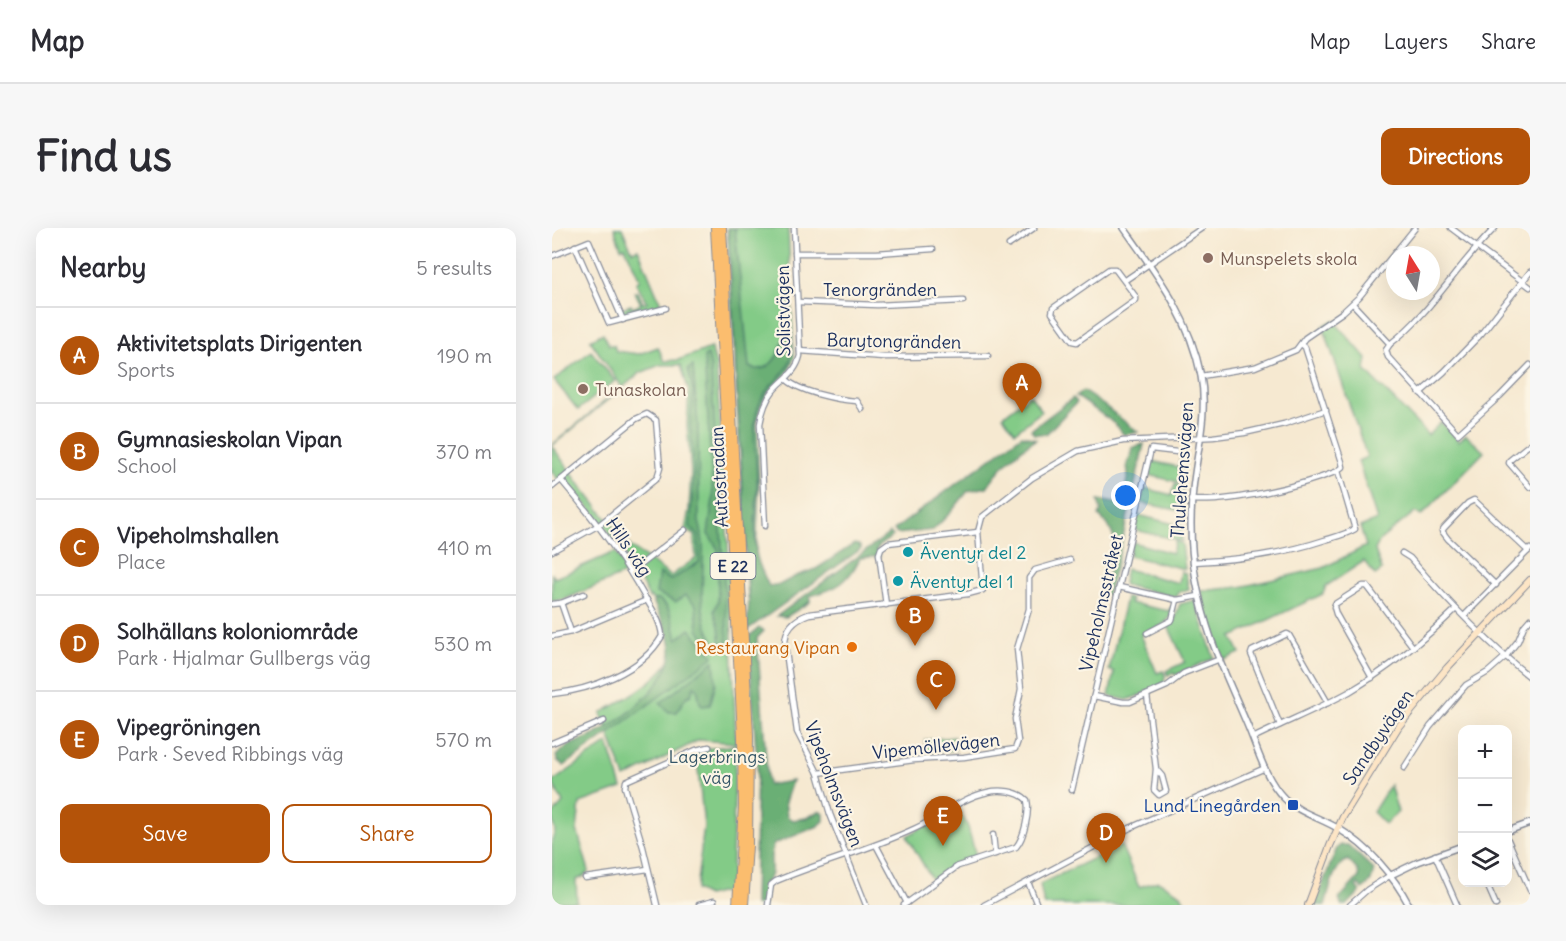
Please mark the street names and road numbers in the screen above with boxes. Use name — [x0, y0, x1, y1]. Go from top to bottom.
street label: Solistvägen — [771, 265, 795, 357]
street label: Tenorgränden — [823, 278, 937, 301]
street label: Barytongränden — [826, 328, 962, 354]
street label: Thulehemsvägen — [1166, 401, 1198, 539]
street label: Autostradan — [705, 426, 733, 528]
street label: Hills väg — [601, 513, 657, 581]
street label: Vipeholmsstråket — [1074, 532, 1128, 674]
road number: E 22 — [710, 553, 756, 579]
street label: Sandbyvägen — [1338, 685, 1418, 789]
street label: Vipeholmsvägen — [799, 718, 869, 850]
street label: Vipemöllevägen — [871, 728, 1001, 764]

